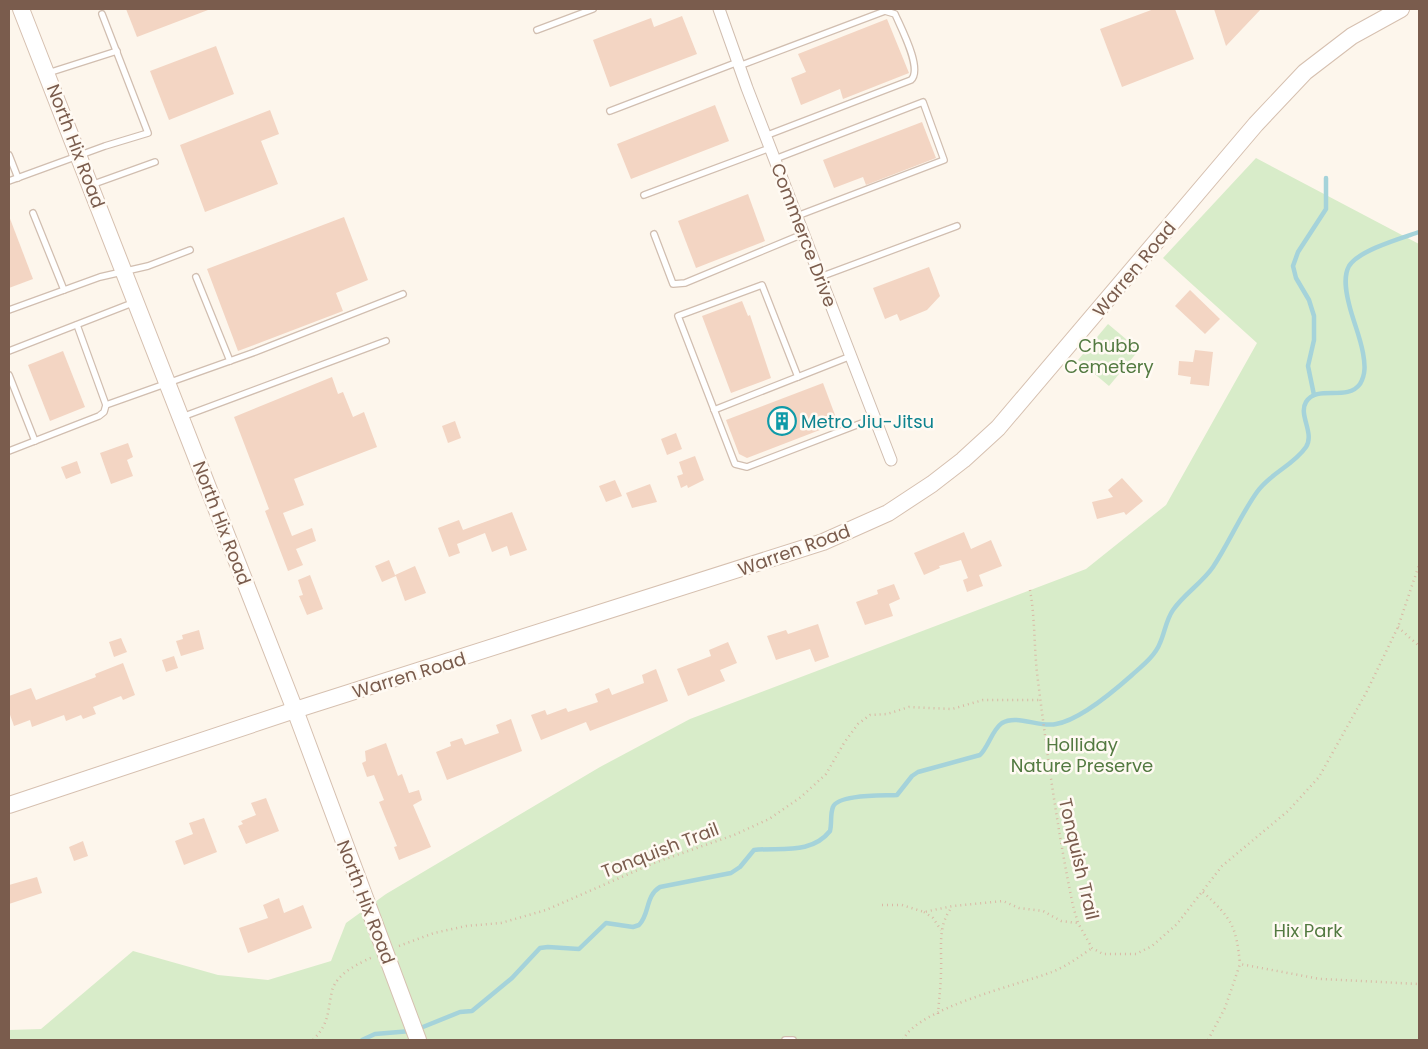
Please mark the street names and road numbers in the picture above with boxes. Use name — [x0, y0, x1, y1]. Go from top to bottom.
street label: North Hix Road — [41, 80, 111, 212]
street label: Commerce Drive — [765, 159, 843, 311]
street label: Warren Road — [1087, 216, 1181, 322]
street label: North Hix Road — [187, 457, 257, 589]
street label: Warren Road — [735, 518, 853, 582]
street label: Warren Road — [349, 646, 469, 704]
street label: Tonquish Trail — [1053, 796, 1105, 922]
street label: Tonquish Trail — [598, 816, 722, 884]
street label: North Hix Road — [331, 836, 401, 968]

